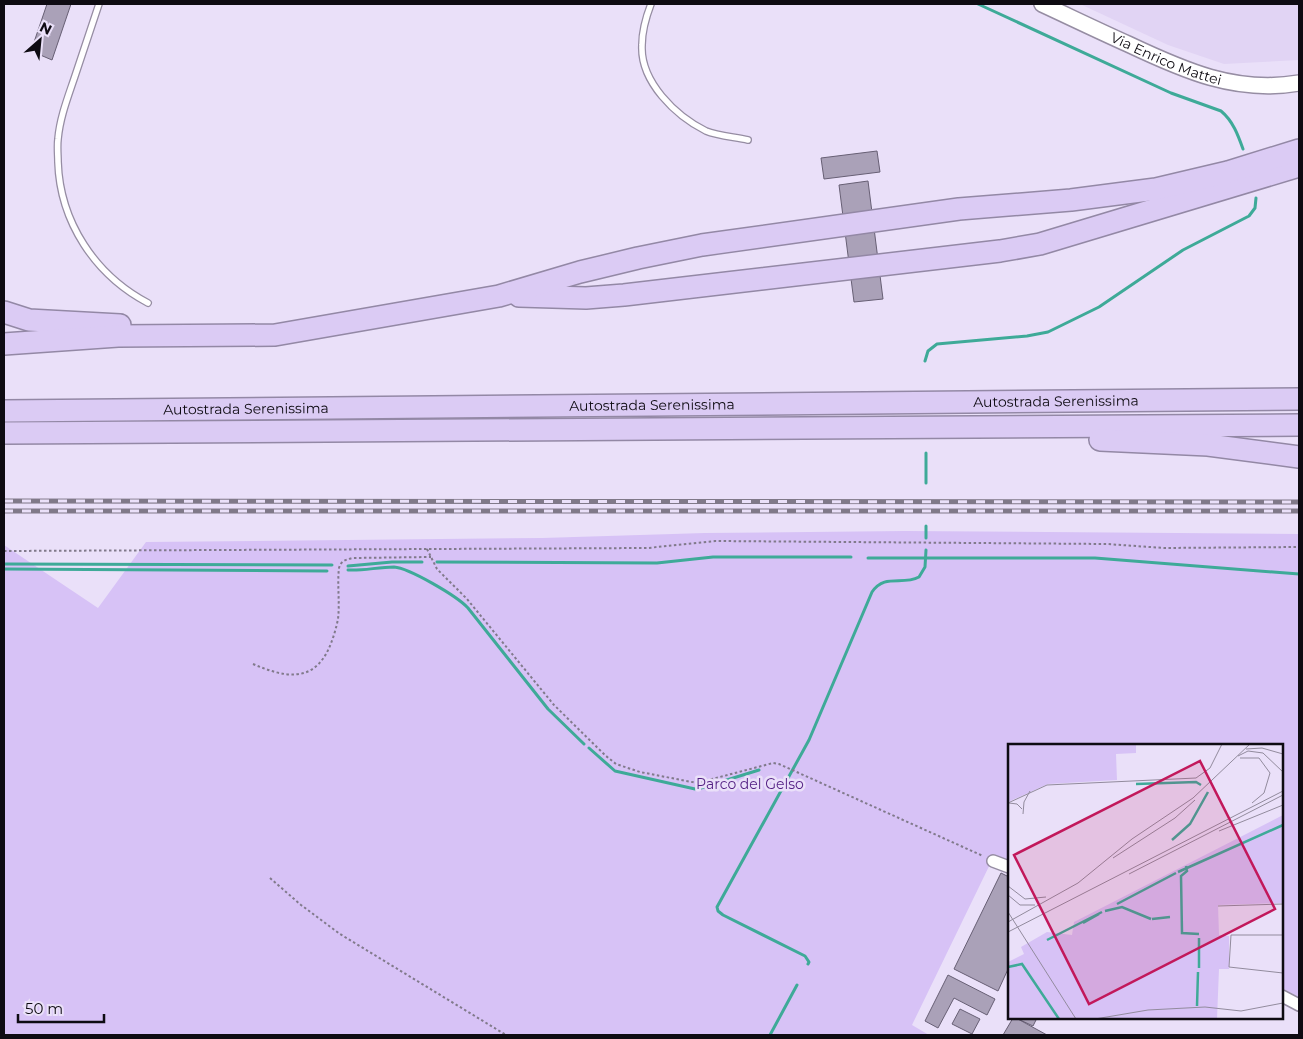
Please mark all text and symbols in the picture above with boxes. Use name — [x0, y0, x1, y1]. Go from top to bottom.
north arrow — [15, 15, 65, 65]
text: N — [37, 18, 55, 39]
street label: Via Enrico Mattei — [1108, 28, 1224, 89]
street label: Autostrada Serenissima — [973, 391, 1139, 411]
street label: Autostrada Serenissima — [569, 395, 735, 415]
street label: Autostrada Serenissima — [163, 399, 329, 419]
inset map — [1008, 744, 1283, 1019]
park label: Parco del Gelso — [696, 775, 804, 793]
scale bar — [18, 992, 104, 1024]
text: 50 m — [25, 999, 63, 1018]

